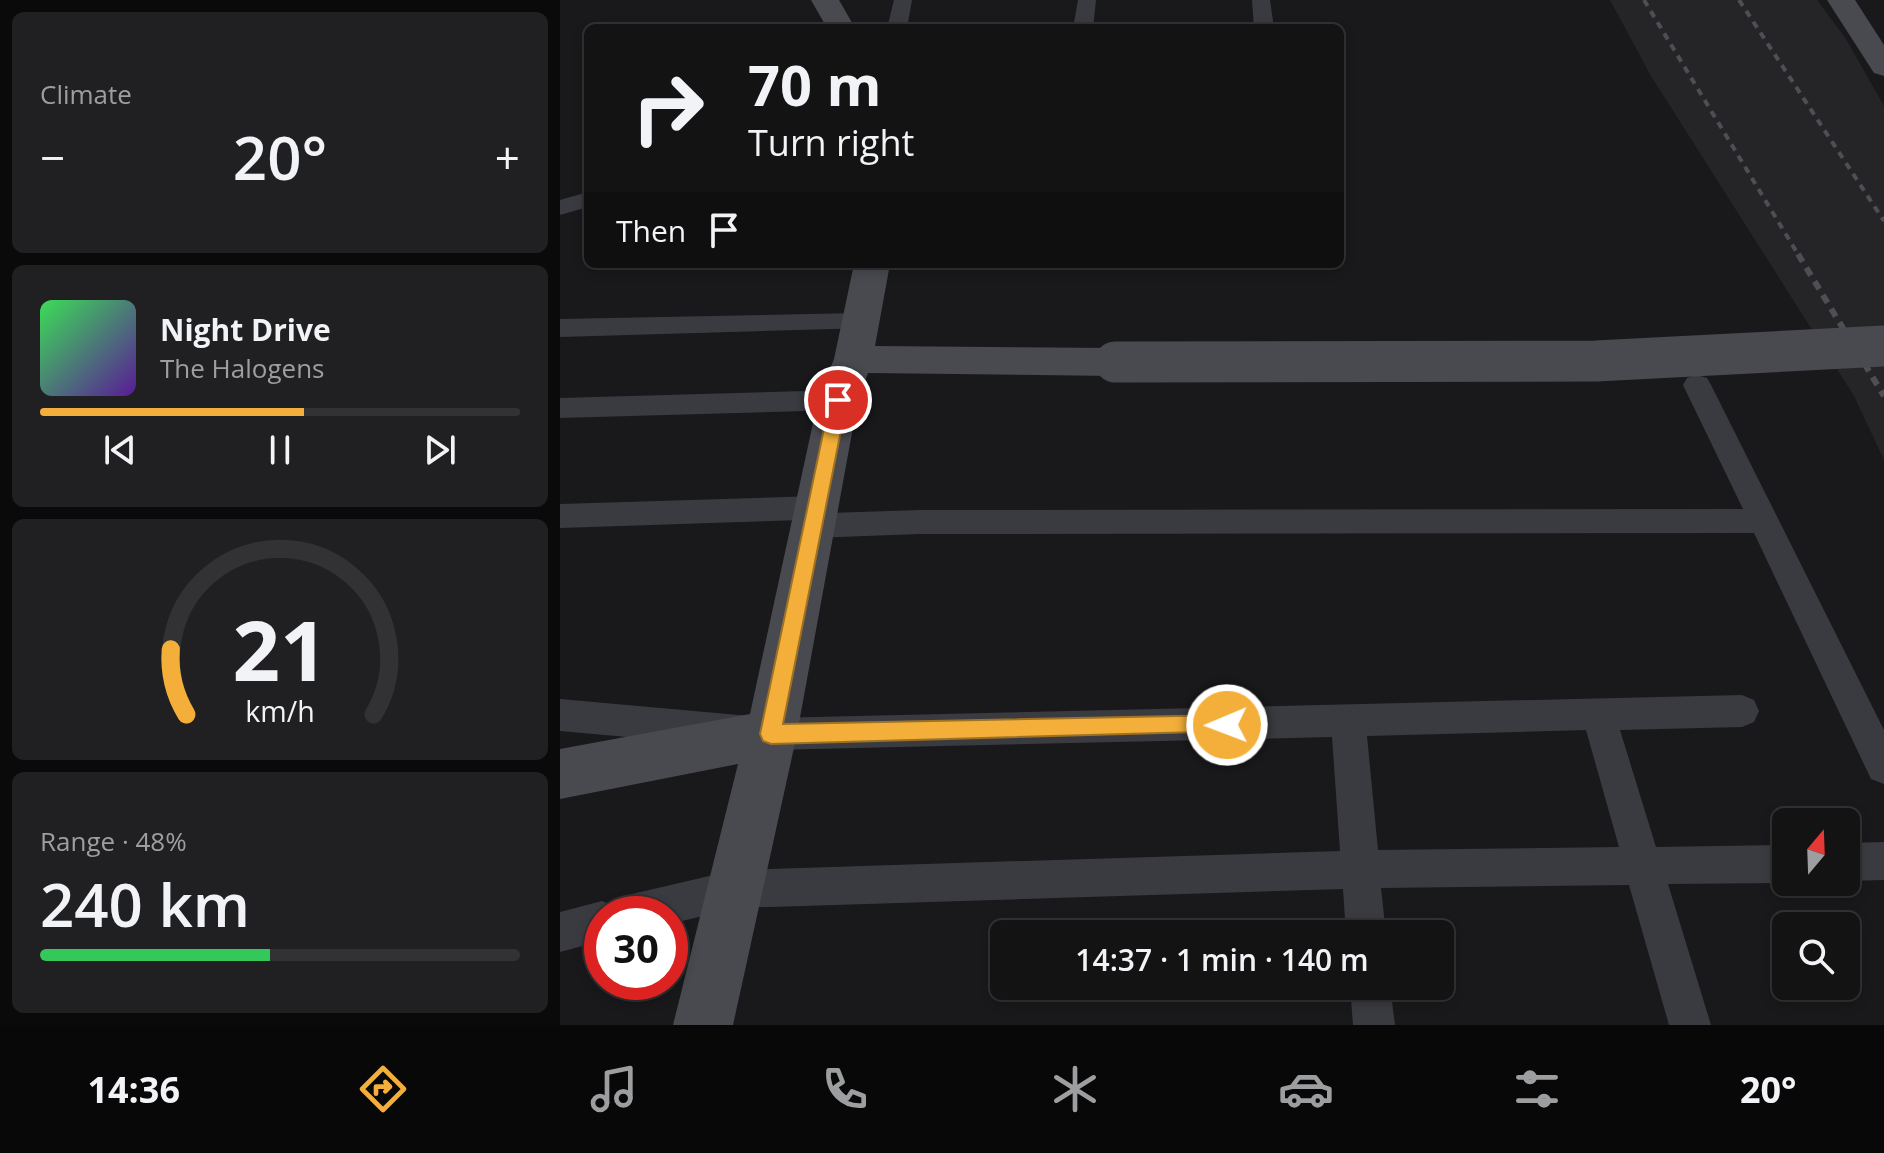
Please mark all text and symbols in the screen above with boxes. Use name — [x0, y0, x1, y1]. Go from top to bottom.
text: 70 m — [748, 46, 882, 122]
icon: right — [616, 56, 720, 160]
text: Climate — [40, 76, 132, 112]
text: 20° — [233, 116, 327, 198]
text: Turn right — [748, 118, 914, 167]
text: − — [40, 127, 65, 187]
text: + — [495, 127, 520, 187]
icon: arrive — [702, 208, 746, 252]
text: Then — [616, 210, 686, 251]
text: Night Drive — [160, 309, 331, 350]
text: The Halogens — [160, 350, 325, 386]
pin — [804, 366, 872, 434]
icon: arrive — [816, 378, 860, 422]
icon: previous — [98, 428, 142, 472]
icon: pause — [258, 428, 302, 472]
icon: next — [418, 428, 462, 472]
text: 21 — [232, 592, 328, 705]
position arrow — [1185, 683, 1269, 767]
text: km/h — [245, 691, 315, 730]
north arrow — [1772, 808, 1860, 896]
map controls — [1772, 808, 1860, 1000]
text: Range · 48% — [40, 823, 187, 859]
text: 240 km — [40, 863, 250, 945]
speed limit sign: 30 — [584, 896, 688, 1000]
button: search — [1772, 912, 1860, 1000]
text: 14:37 · 1 min · 140 m — [1075, 939, 1369, 980]
icon: directions — [355, 1061, 411, 1117]
icon: music — [586, 1061, 642, 1117]
icon: phone — [817, 1061, 873, 1117]
icon: climate — [1047, 1061, 1103, 1117]
icon: car — [1278, 1061, 1334, 1117]
icon: filters — [1509, 1061, 1565, 1117]
text: 14:36 — [87, 1065, 180, 1114]
text: 20° — [1740, 1065, 1797, 1114]

